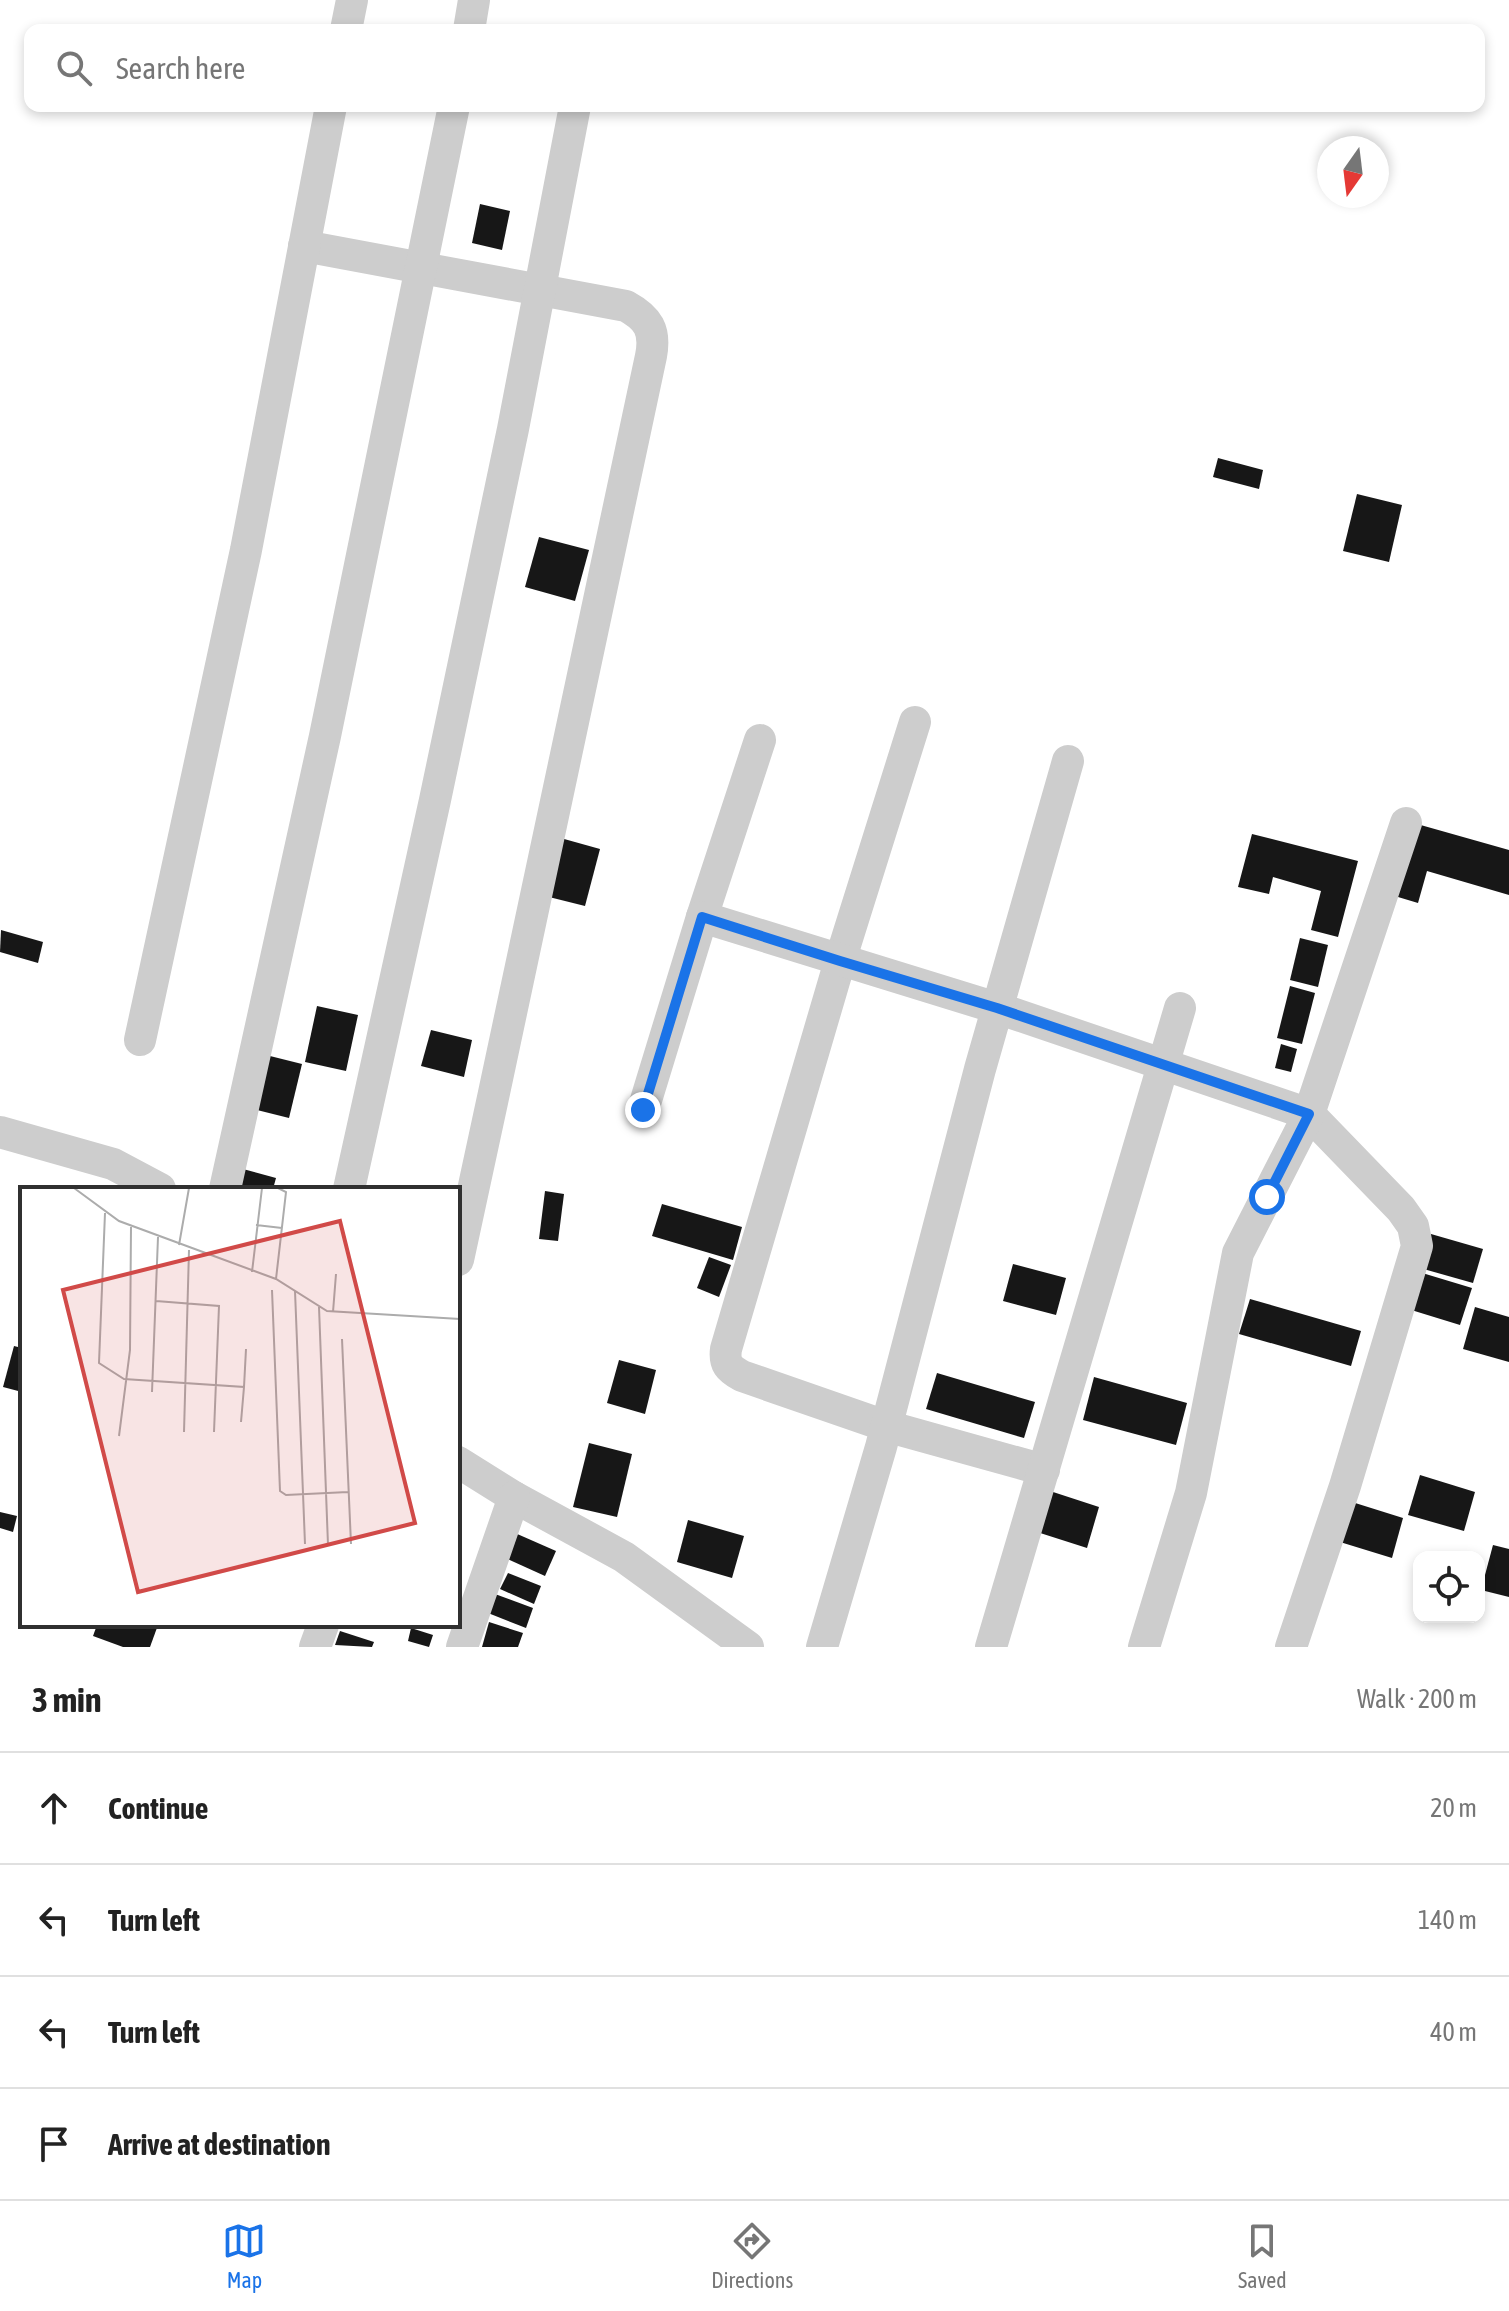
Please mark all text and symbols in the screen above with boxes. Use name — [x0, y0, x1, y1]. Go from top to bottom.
search box — [24, 24, 1485, 112]
icon: search — [52, 46, 96, 90]
text: Search here — [116, 51, 245, 85]
north arrow — [1317, 136, 1389, 208]
route end — [625, 1092, 661, 1128]
route start — [1249, 1179, 1285, 1215]
inset map — [20, 1187, 460, 1627]
map controls — [1413, 1551, 1485, 1623]
button: locate — [1413, 1551, 1485, 1623]
text: 3 min — [32, 1680, 101, 1719]
text: Walk · 200 m — [1357, 1684, 1477, 1714]
icon: ahead — [32, 1786, 76, 1830]
text: Continue — [108, 1791, 208, 1825]
text: 20 m — [1430, 1793, 1477, 1823]
icon: left — [32, 1898, 76, 1942]
text: Turn left — [108, 1903, 200, 1937]
text: 140 m — [1418, 1905, 1477, 1935]
icon: left — [32, 2010, 76, 2054]
text: Turn left — [108, 2015, 200, 2049]
text: 40 m — [1430, 2017, 1477, 2047]
icon: arrive — [32, 2122, 76, 2166]
text: Arrive at destination — [108, 2127, 330, 2161]
tab: Map — [222, 2219, 266, 2293]
tab: Directions — [711, 2219, 793, 2293]
tab: Saved — [1238, 2219, 1287, 2293]

